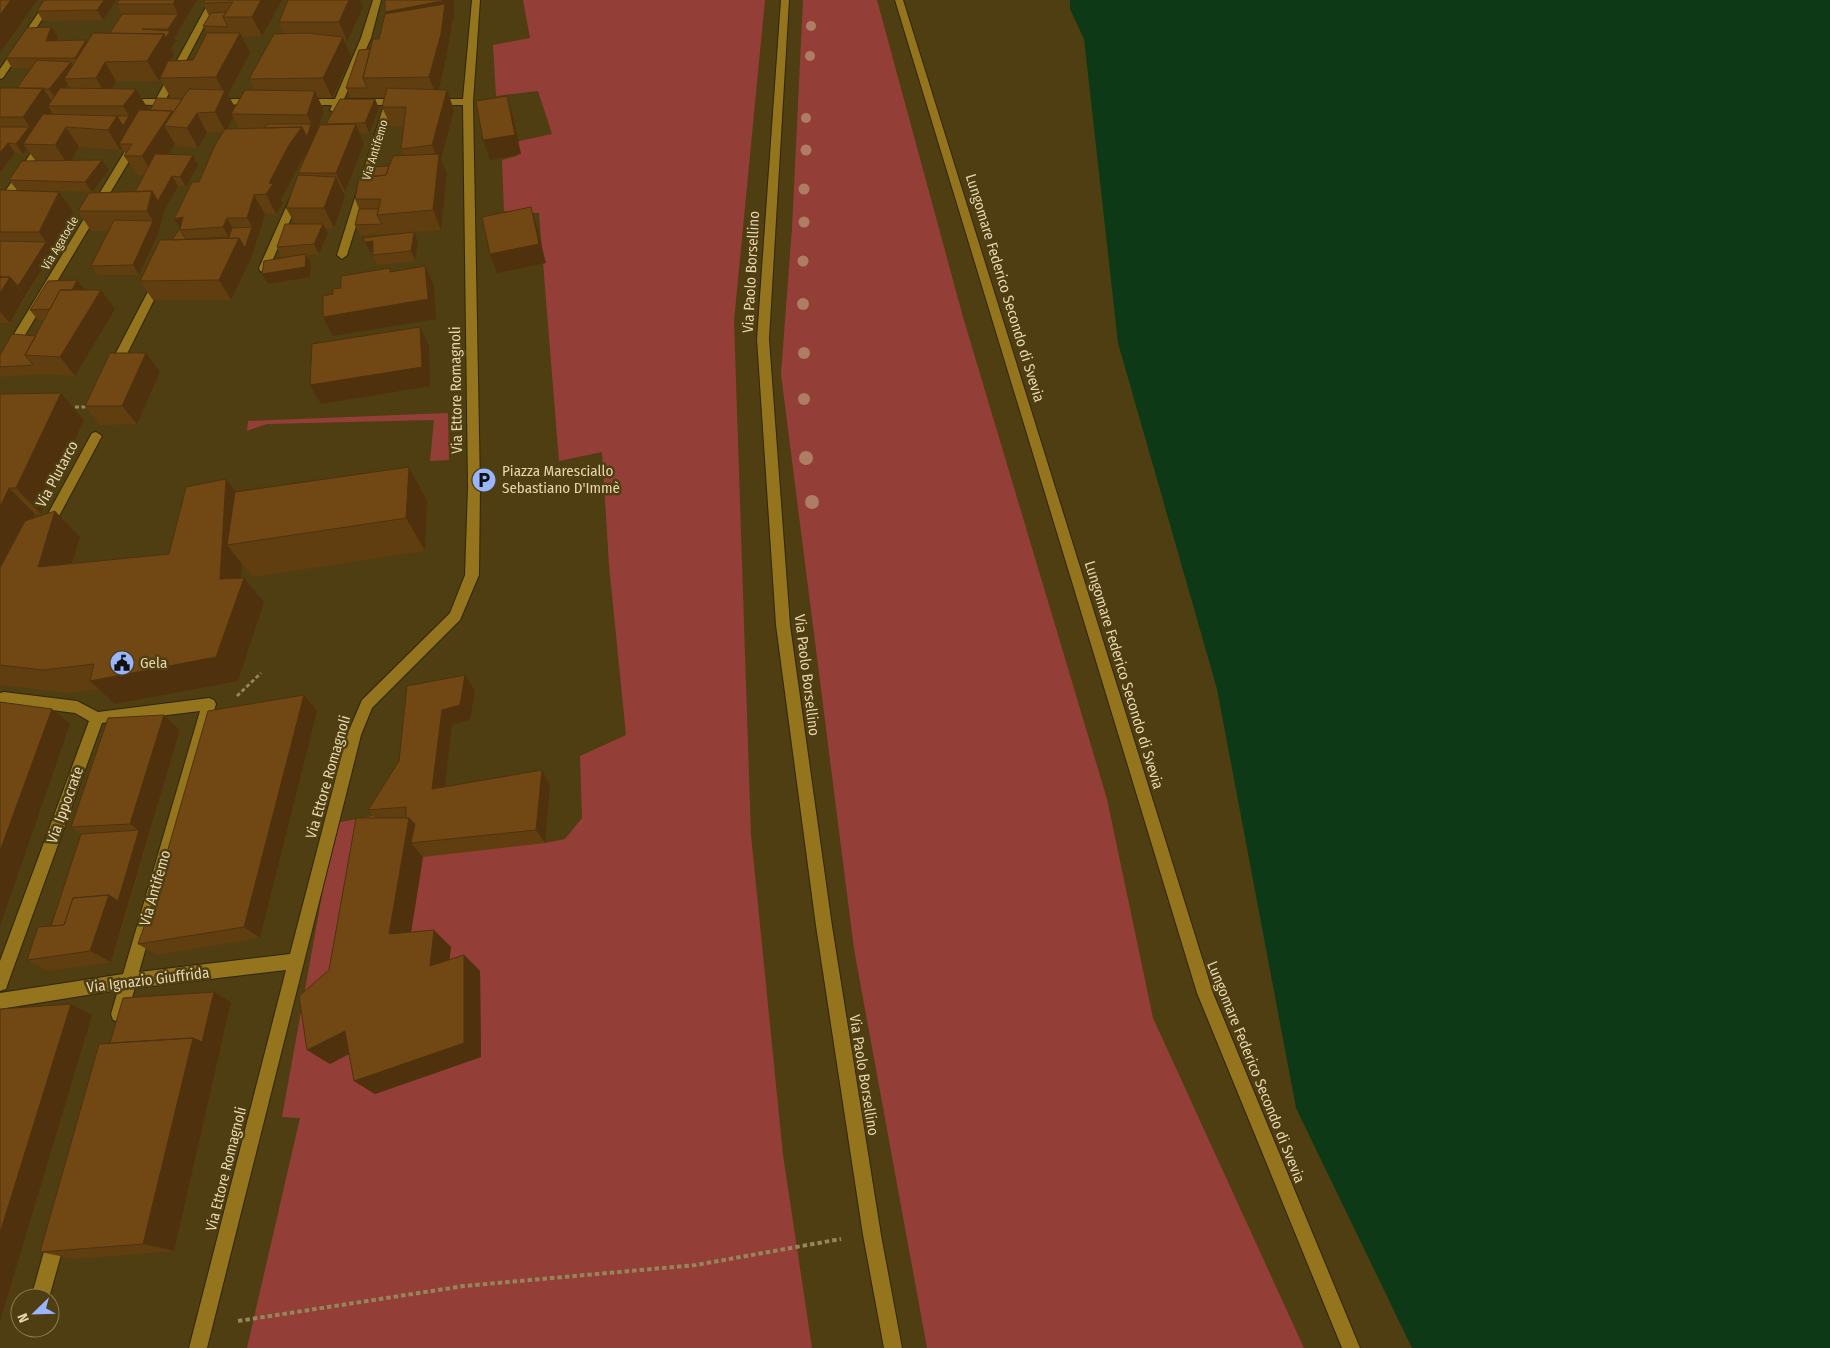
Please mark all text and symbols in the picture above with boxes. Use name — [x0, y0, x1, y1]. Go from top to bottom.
street label: Via Antifemo — [359, 118, 391, 182]
street label: Lungomare Federico Secondo di Svevia — [962, 172, 1048, 404]
street label: Via Paolo Borsellino — [739, 210, 763, 334]
street label: Via Agatocle — [39, 214, 81, 272]
street label: Via Ettore Romagnoli — [446, 326, 466, 454]
street label: Via Plutarco — [32, 438, 82, 510]
place label: Piazza Maresciallo Sebastiano D'Immè — [502, 462, 620, 497]
parking icon: Piazza Maresciallo Sebastiano D'Immè — [471, 467, 497, 493]
street label: Lungomare Federico Secondo di Svevia — [1081, 559, 1167, 791]
street label: Via Paolo Borsellino — [791, 613, 823, 737]
public building icon: Gela — [109, 650, 135, 676]
place label: Gela — [140, 654, 167, 672]
street label: Via Ettore Romagnoli — [302, 713, 354, 841]
street label: Via Ippocrate — [43, 764, 87, 846]
street label: Via Antifemo — [136, 848, 174, 928]
street label: Lungomare Federico Secondo di Svevia — [1203, 958, 1309, 1186]
street label: Via Ignazio Giuffrida — [86, 964, 210, 996]
street label: Via Paolo Borsellino — [846, 1013, 882, 1137]
street label: Via Ettore Romagnoli — [202, 1105, 250, 1233]
north arrow — [10, 1288, 60, 1338]
text: N — [14, 1311, 33, 1325]

